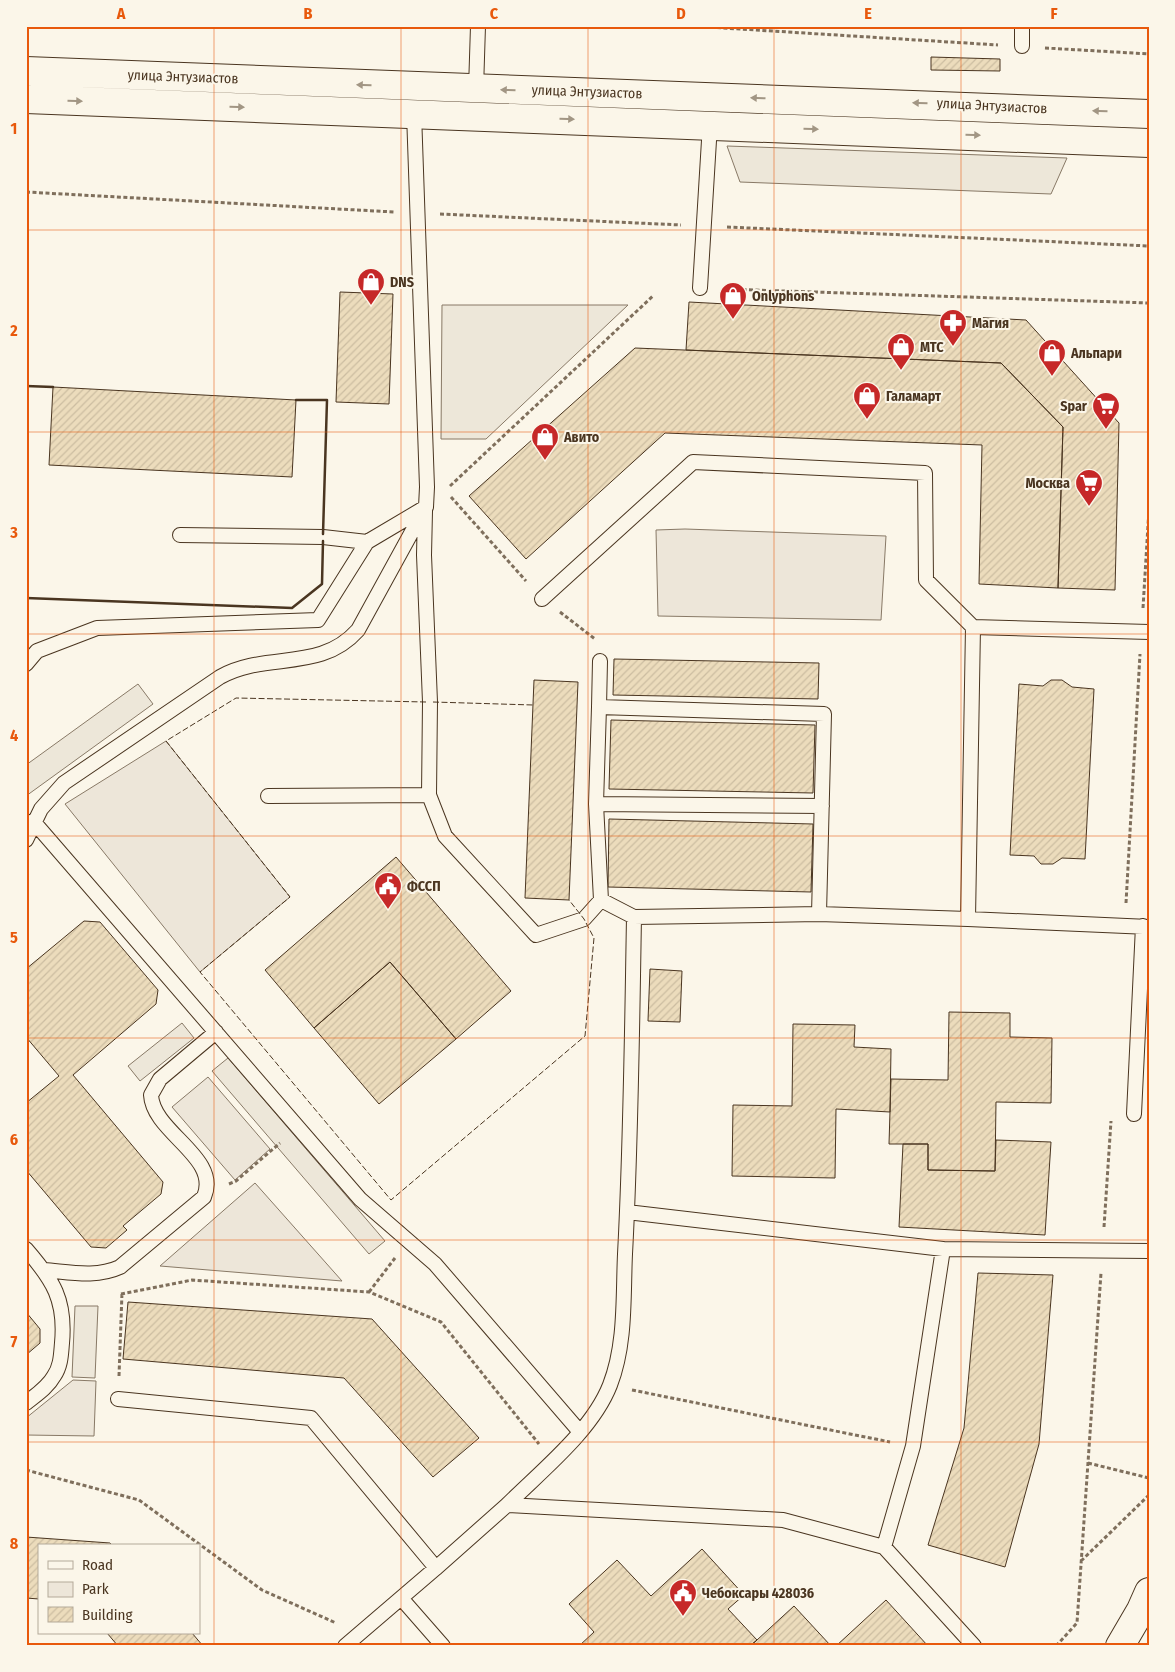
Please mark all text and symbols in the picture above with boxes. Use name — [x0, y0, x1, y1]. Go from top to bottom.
text: A — [116, 4, 126, 23]
text: B — [304, 4, 313, 23]
text: C — [490, 4, 499, 23]
text: D — [676, 4, 686, 23]
text: E — [864, 4, 872, 23]
text: F — [1050, 4, 1058, 23]
street label: улица Энтузиастов — [127, 67, 239, 87]
one-way arrow — [356, 81, 372, 89]
street label: улица Энтузиастов — [531, 82, 643, 102]
one-way arrow — [500, 85, 516, 93]
one-way arrow — [750, 93, 766, 101]
street label: улица Энтузиастов — [936, 95, 1048, 117]
one-way arrow — [67, 97, 83, 105]
one-way arrow — [912, 99, 928, 107]
one-way arrow — [230, 103, 246, 111]
one-way arrow — [1092, 107, 1108, 115]
one-way arrow — [560, 115, 576, 123]
text: 1 — [11, 119, 17, 138]
one-way arrow — [803, 125, 819, 133]
one-way arrow — [965, 132, 981, 140]
shop icon: DNS — [356, 267, 386, 306]
place label: DNS — [390, 274, 414, 291]
shop icon: Onlyphons — [718, 281, 748, 320]
place label: Onlyphons — [752, 288, 814, 305]
pharmacy icon: Магия — [938, 308, 968, 347]
place label: Магия — [972, 315, 1009, 332]
text: 2 — [9, 321, 18, 340]
shop icon: МТС — [886, 332, 916, 371]
shop icon: Альпари — [1037, 338, 1067, 377]
place label: МТС — [920, 339, 944, 356]
place label: Альпари — [1070, 345, 1122, 362]
shop icon: Галамарт — [852, 381, 882, 420]
place label: Галамарт — [886, 388, 942, 405]
supermarket icon: Spar — [1091, 391, 1121, 430]
place label: Spar — [1060, 398, 1088, 415]
shop icon: Авито — [530, 422, 560, 461]
place label: Авито — [563, 429, 600, 446]
supermarket icon: Москва — [1074, 468, 1104, 507]
place label: Москва — [1025, 475, 1070, 492]
text: 3 — [9, 523, 18, 542]
text: 4 — [10, 726, 18, 745]
public building icon: ФССП — [373, 871, 403, 910]
place label: ФССП — [407, 878, 441, 895]
text: 5 — [10, 928, 18, 947]
text: 6 — [10, 1130, 18, 1149]
text: 7 — [11, 1332, 18, 1351]
text: 8 — [10, 1534, 19, 1553]
legend — [38, 1544, 200, 1634]
text: Road — [82, 1556, 113, 1574]
public building icon: Чебоксары 428036 — [668, 1578, 698, 1617]
text: Park — [82, 1580, 109, 1598]
place label: Чебоксары 428036 — [702, 1585, 814, 1602]
text: Building — [82, 1606, 133, 1624]

